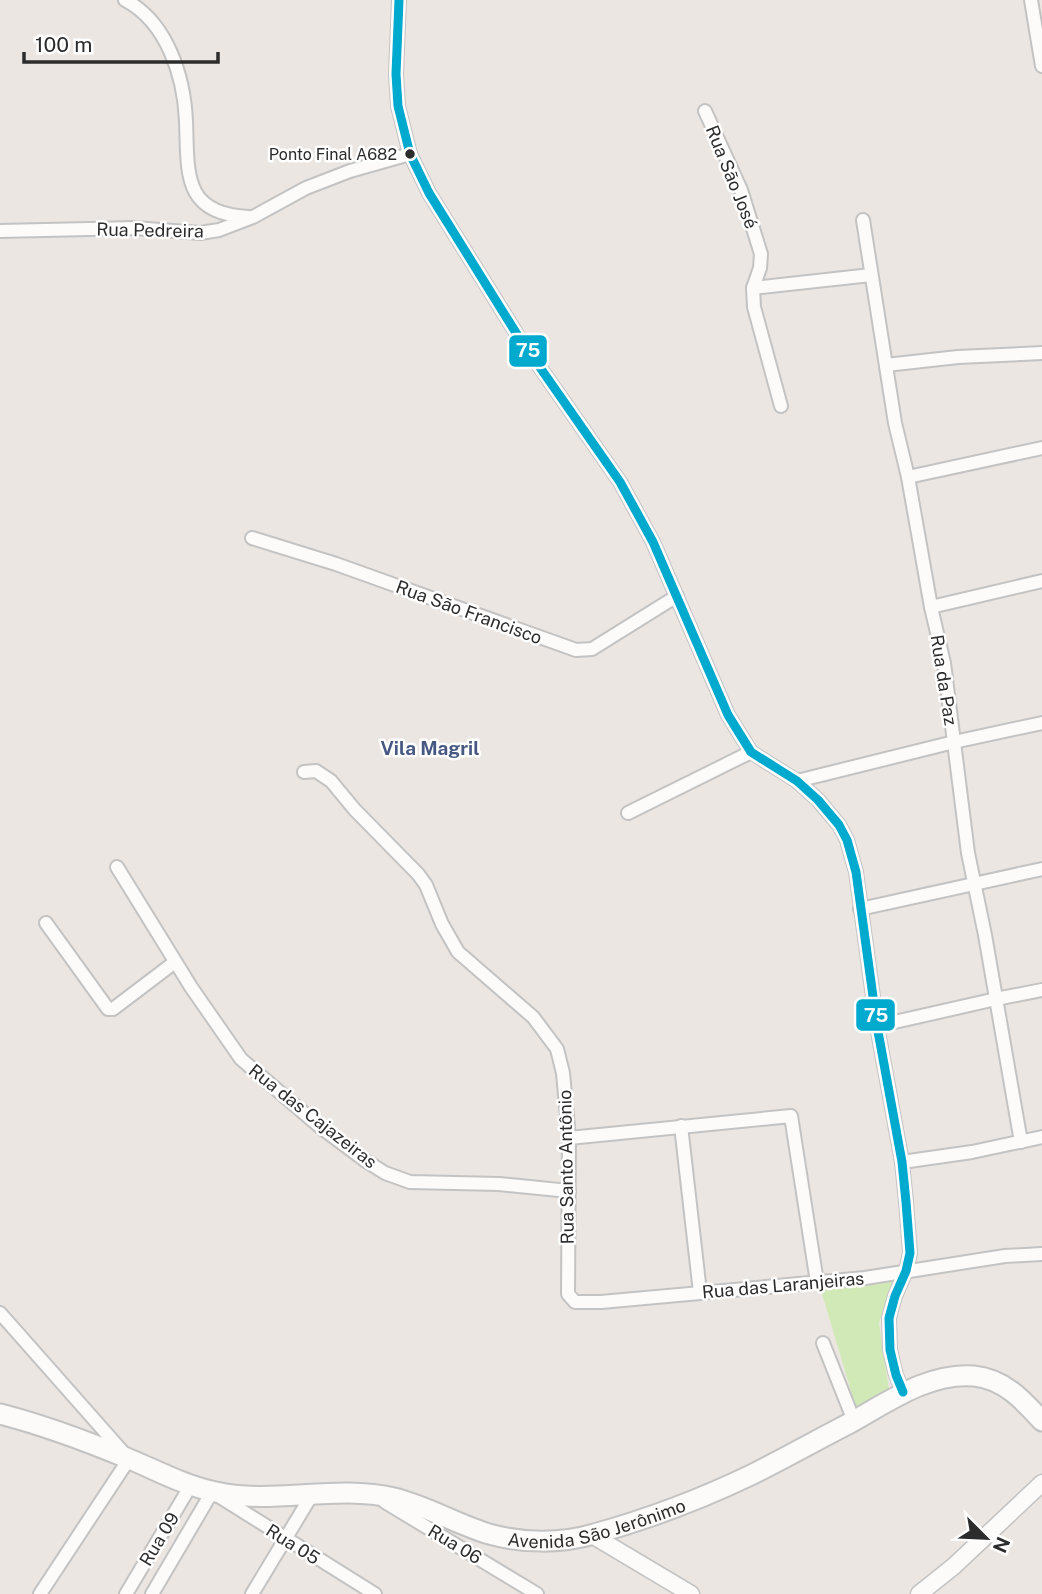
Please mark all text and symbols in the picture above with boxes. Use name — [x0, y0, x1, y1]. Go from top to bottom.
scale bar — [24, 21, 219, 65]
text: 100 m — [35, 32, 92, 57]
street label: Rua São José — [702, 122, 762, 232]
place label: Ponto Final A682 — [269, 145, 397, 164]
marker: Ponto Final A682 — [403, 147, 417, 161]
street label: Rua Pedreira — [96, 219, 204, 241]
line badge: 75 — [508, 334, 548, 368]
text: 75 — [516, 339, 540, 361]
street label: Rua São Francisco — [393, 576, 545, 648]
street label: Rua da Paz — [926, 633, 962, 727]
district label: Vila Magril — [380, 737, 480, 759]
line badge: 75 — [855, 998, 896, 1032]
text: 75 — [864, 1004, 888, 1026]
street label: Rua das Cajazeiras — [245, 1060, 381, 1172]
street label: Rua Santo Antônio — [554, 1089, 578, 1245]
street label: Rua das Laranjeiras — [701, 1267, 865, 1303]
street label: Avenida São Jerônimo — [507, 1494, 688, 1552]
north arrow — [951, 1503, 1021, 1573]
street label: Rua 09 — [135, 1508, 183, 1570]
street label: Rua 05 — [262, 1519, 324, 1569]
street label: Rua 06 — [424, 1520, 486, 1568]
text: N — [988, 1534, 1015, 1556]

